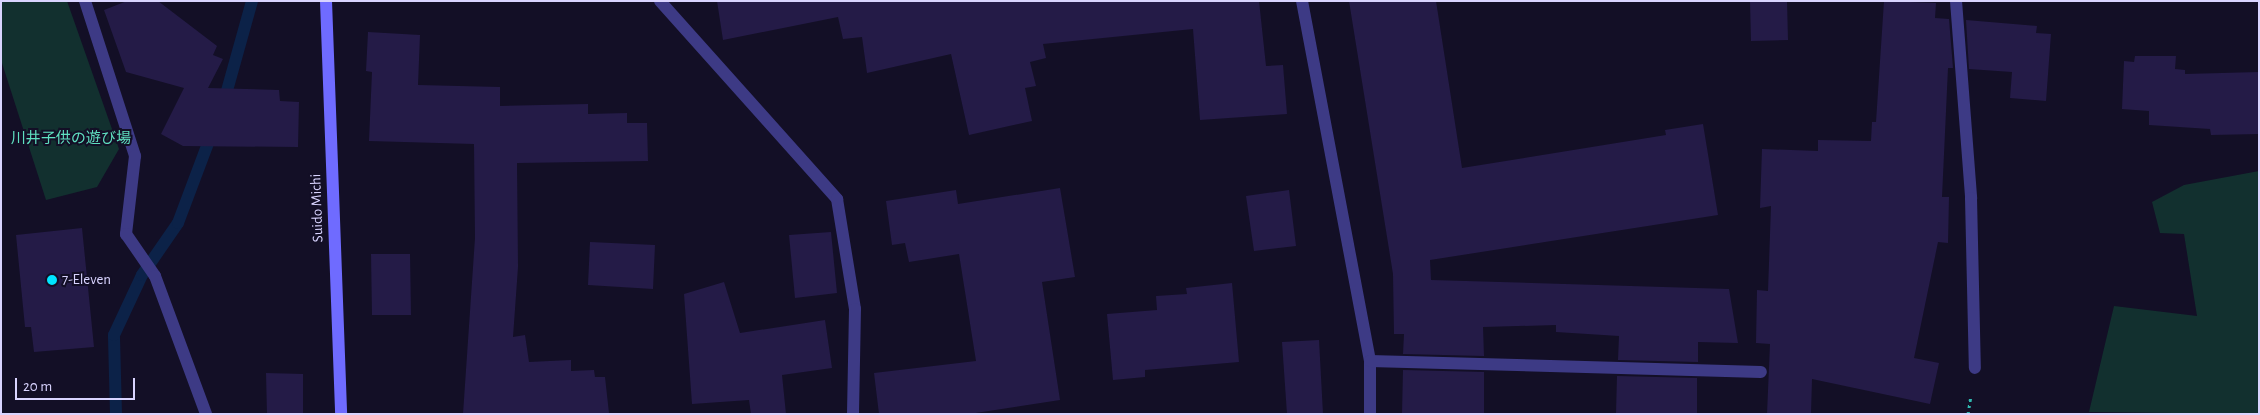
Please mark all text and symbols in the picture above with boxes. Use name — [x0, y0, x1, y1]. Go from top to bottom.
park label: 川井子供の遊び場 — [11, 130, 131, 148]
street label: Suido Michi — [307, 173, 327, 243]
place label: 7-Eleven — [62, 271, 111, 289]
marker: 7-Eleven — [46, 274, 58, 286]
scale bar — [18, 368, 138, 400]
text: 20 m — [23, 379, 52, 394]

